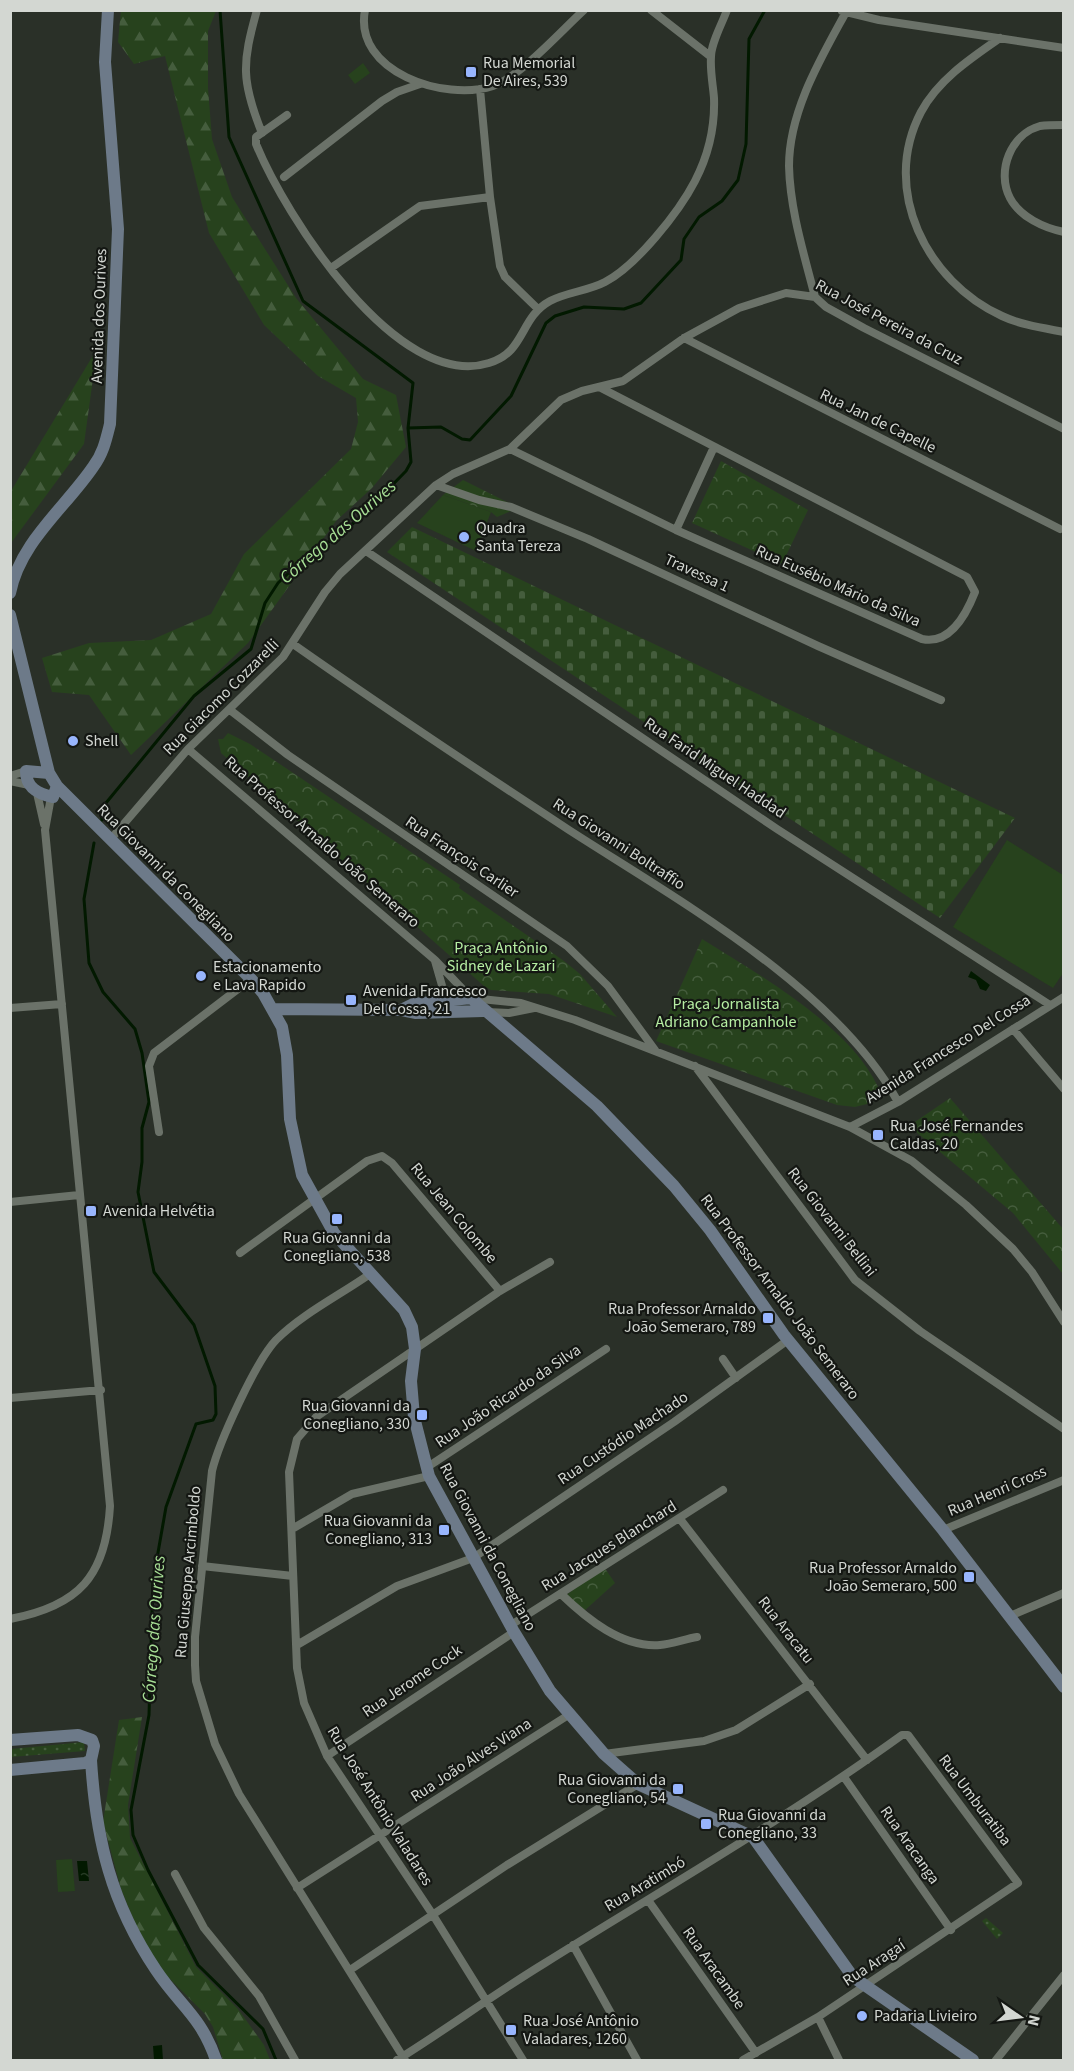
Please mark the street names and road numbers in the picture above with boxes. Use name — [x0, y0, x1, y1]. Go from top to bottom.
street label: Avenida dos Ourives — [86, 248, 112, 384]
street label: Rua José Pereira da Cruz — [811, 274, 967, 370]
street label: Rua Jan de Capelle — [816, 383, 940, 459]
street label: Rua Eusébio Mário da Silva — [752, 540, 924, 632]
street label: Travessa 1 — [661, 548, 733, 598]
street label: Rua Giacomo Cozzarelli — [158, 634, 284, 760]
street label: Rua Farid Miguel Haddad — [640, 712, 790, 824]
street label: Rua Professor Arnaldo João Semeraro — [220, 751, 424, 933]
street label: Rua Giovanni Boltraffio — [548, 793, 690, 895]
street label: Rua Giovanni da Conegliano — [92, 799, 240, 947]
street label: Rua François Carlier — [401, 811, 523, 903]
street label: Avenida Francesco Del Cossa — [861, 989, 1035, 1109]
street label: Rua Jean Colombe — [405, 1158, 503, 1268]
street label: Rua Giovanni Bellini — [782, 1163, 882, 1281]
street label: Rua Professor Arnaldo João Semeraro — [695, 1190, 865, 1404]
street label: Rua João Ricardo da Silva — [431, 1339, 585, 1453]
street label: Rua Custódio Machado — [553, 1386, 693, 1490]
street label: Rua Giovanni da Conegliano — [434, 1459, 542, 1635]
street label: Rua Henri Cross — [944, 1460, 1050, 1522]
street label: Rua Giuseppe Arcimboldo — [170, 1485, 206, 1659]
street label: Rua Jacques Blanchard — [537, 1495, 681, 1597]
street label: Rua Aracatu — [753, 1592, 819, 1668]
street label: Rua Jerome Cock — [358, 1639, 466, 1723]
street label: Rua João Alves Viana — [406, 1713, 536, 1807]
street label: Rua José Antônio Valadares — [322, 1722, 438, 1890]
street label: Rua Umburatiba — [933, 1750, 1017, 1850]
street label: Rua Aracanga — [875, 1801, 945, 1889]
street label: Rua Aratimbó — [600, 1851, 690, 1917]
street label: Rua Aracambe — [677, 1922, 751, 2014]
street label: Rua Aragaí — [838, 1934, 911, 1992]

